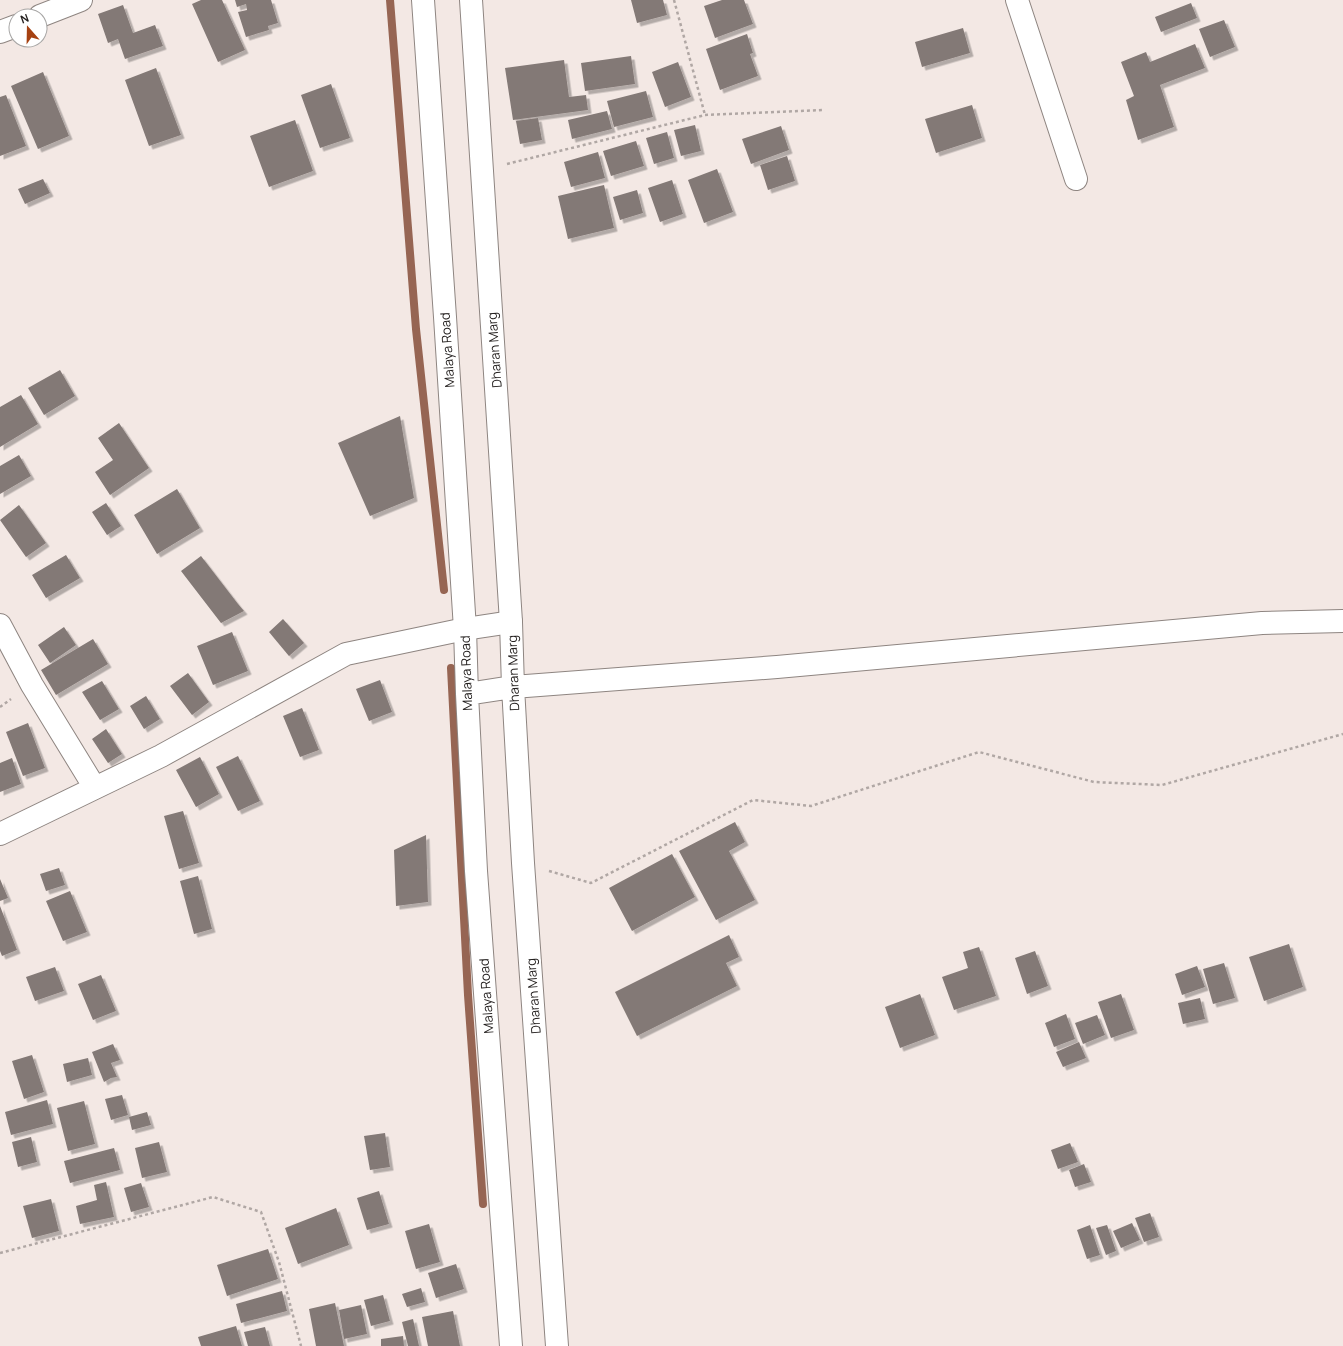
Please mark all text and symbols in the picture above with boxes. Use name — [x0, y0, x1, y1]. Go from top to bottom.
north arrow — [8, 8, 48, 48]
text: N — [18, 10, 31, 27]
street label: Malaya Road — [435, 312, 459, 388]
street label: Dharan Marg — [482, 312, 506, 388]
street label: Malaya Road — [456, 635, 476, 711]
street label: Dharan Marg — [503, 635, 523, 711]
street label: Malaya Road — [474, 958, 498, 1034]
street label: Dharan Marg — [521, 958, 545, 1034]

